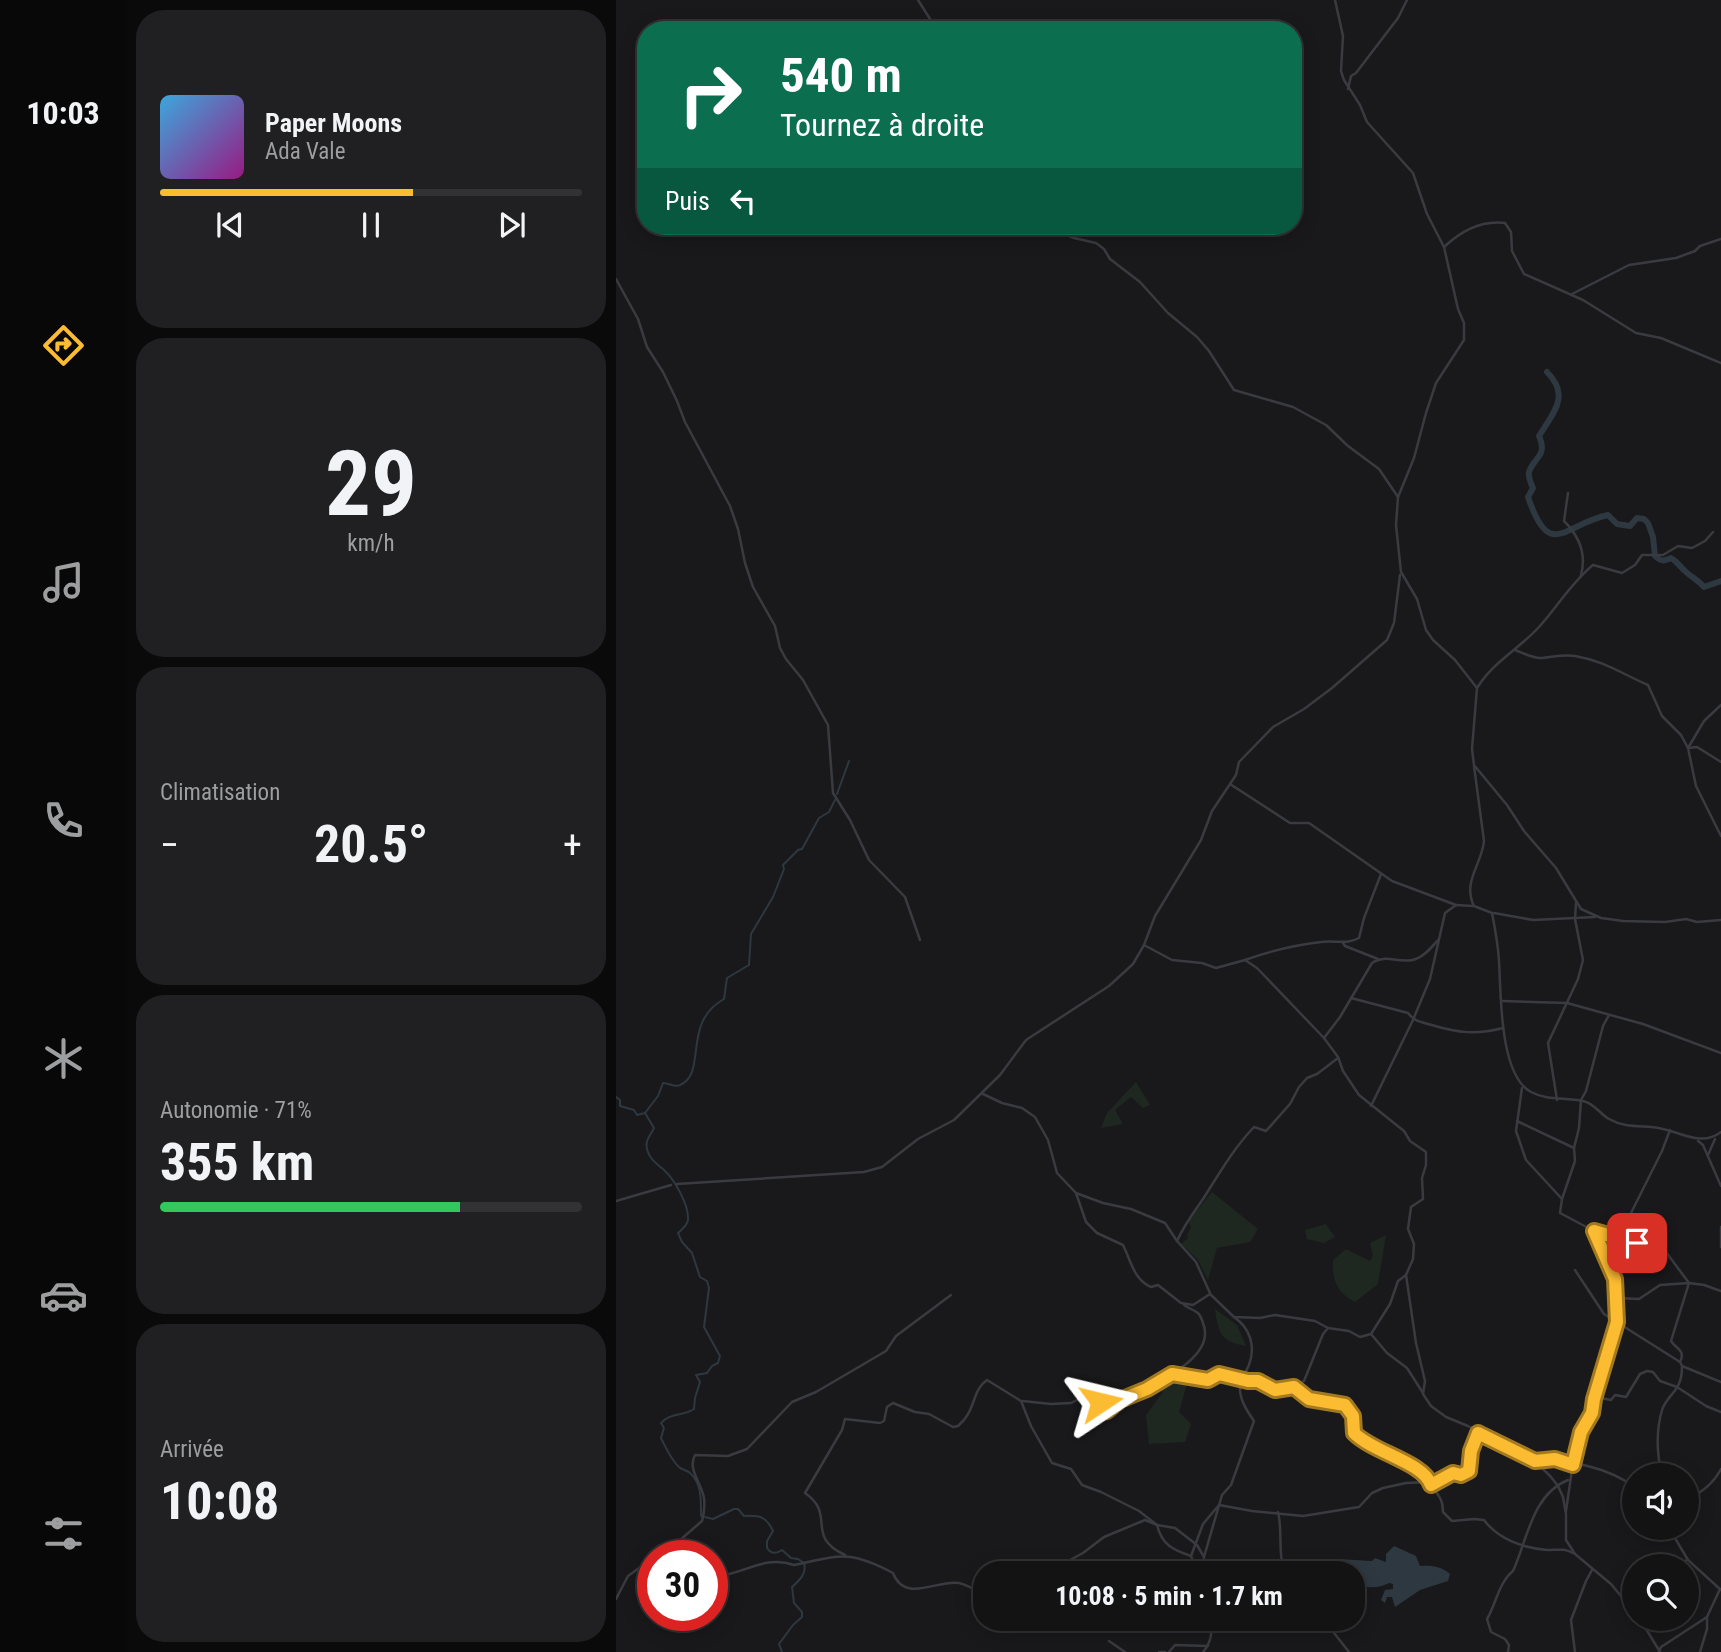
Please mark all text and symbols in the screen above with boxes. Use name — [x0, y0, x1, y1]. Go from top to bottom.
text: 540 m — [780, 47, 902, 104]
icon: right — [665, 49, 756, 140]
text: 10:03 — [26, 94, 100, 132]
text: Tournez à droite — [780, 106, 984, 144]
text: Paper Moons — [265, 108, 402, 138]
text: Ada Vale — [265, 138, 345, 165]
icon: left — [724, 182, 762, 220]
text: Puis — [665, 186, 710, 216]
icon: previous — [211, 206, 249, 244]
icon: pause — [352, 206, 390, 244]
icon: next — [493, 206, 531, 244]
icon: directions — [39, 321, 88, 370]
text: 29 — [325, 431, 417, 537]
text: km/h — [347, 530, 395, 557]
icon: music — [39, 558, 88, 607]
text: Climatisation — [160, 779, 280, 806]
icon: phone — [39, 796, 88, 845]
text: 20.5° — [314, 814, 428, 875]
text: − — [160, 823, 179, 867]
text: + — [563, 823, 582, 867]
icon: climate — [39, 1034, 88, 1083]
text: Autonomie · 71% — [160, 1097, 312, 1124]
text: 355 km — [160, 1132, 314, 1193]
pin — [1607, 1213, 1667, 1273]
icon: arrive — [1618, 1224, 1656, 1262]
icon: car — [39, 1271, 88, 1320]
position arrow — [1064, 1365, 1138, 1439]
text: Arrivée — [160, 1436, 224, 1463]
map controls — [1622, 1463, 1699, 1631]
button: sound — [1622, 1463, 1699, 1540]
text: 10:08 — [160, 1471, 279, 1532]
icon: filters — [39, 1509, 88, 1558]
speed limit sign: 30 — [637, 1540, 728, 1631]
button: search — [1622, 1554, 1699, 1631]
text: 10:08 · 5 min · 1.7 km — [1055, 1581, 1283, 1611]

